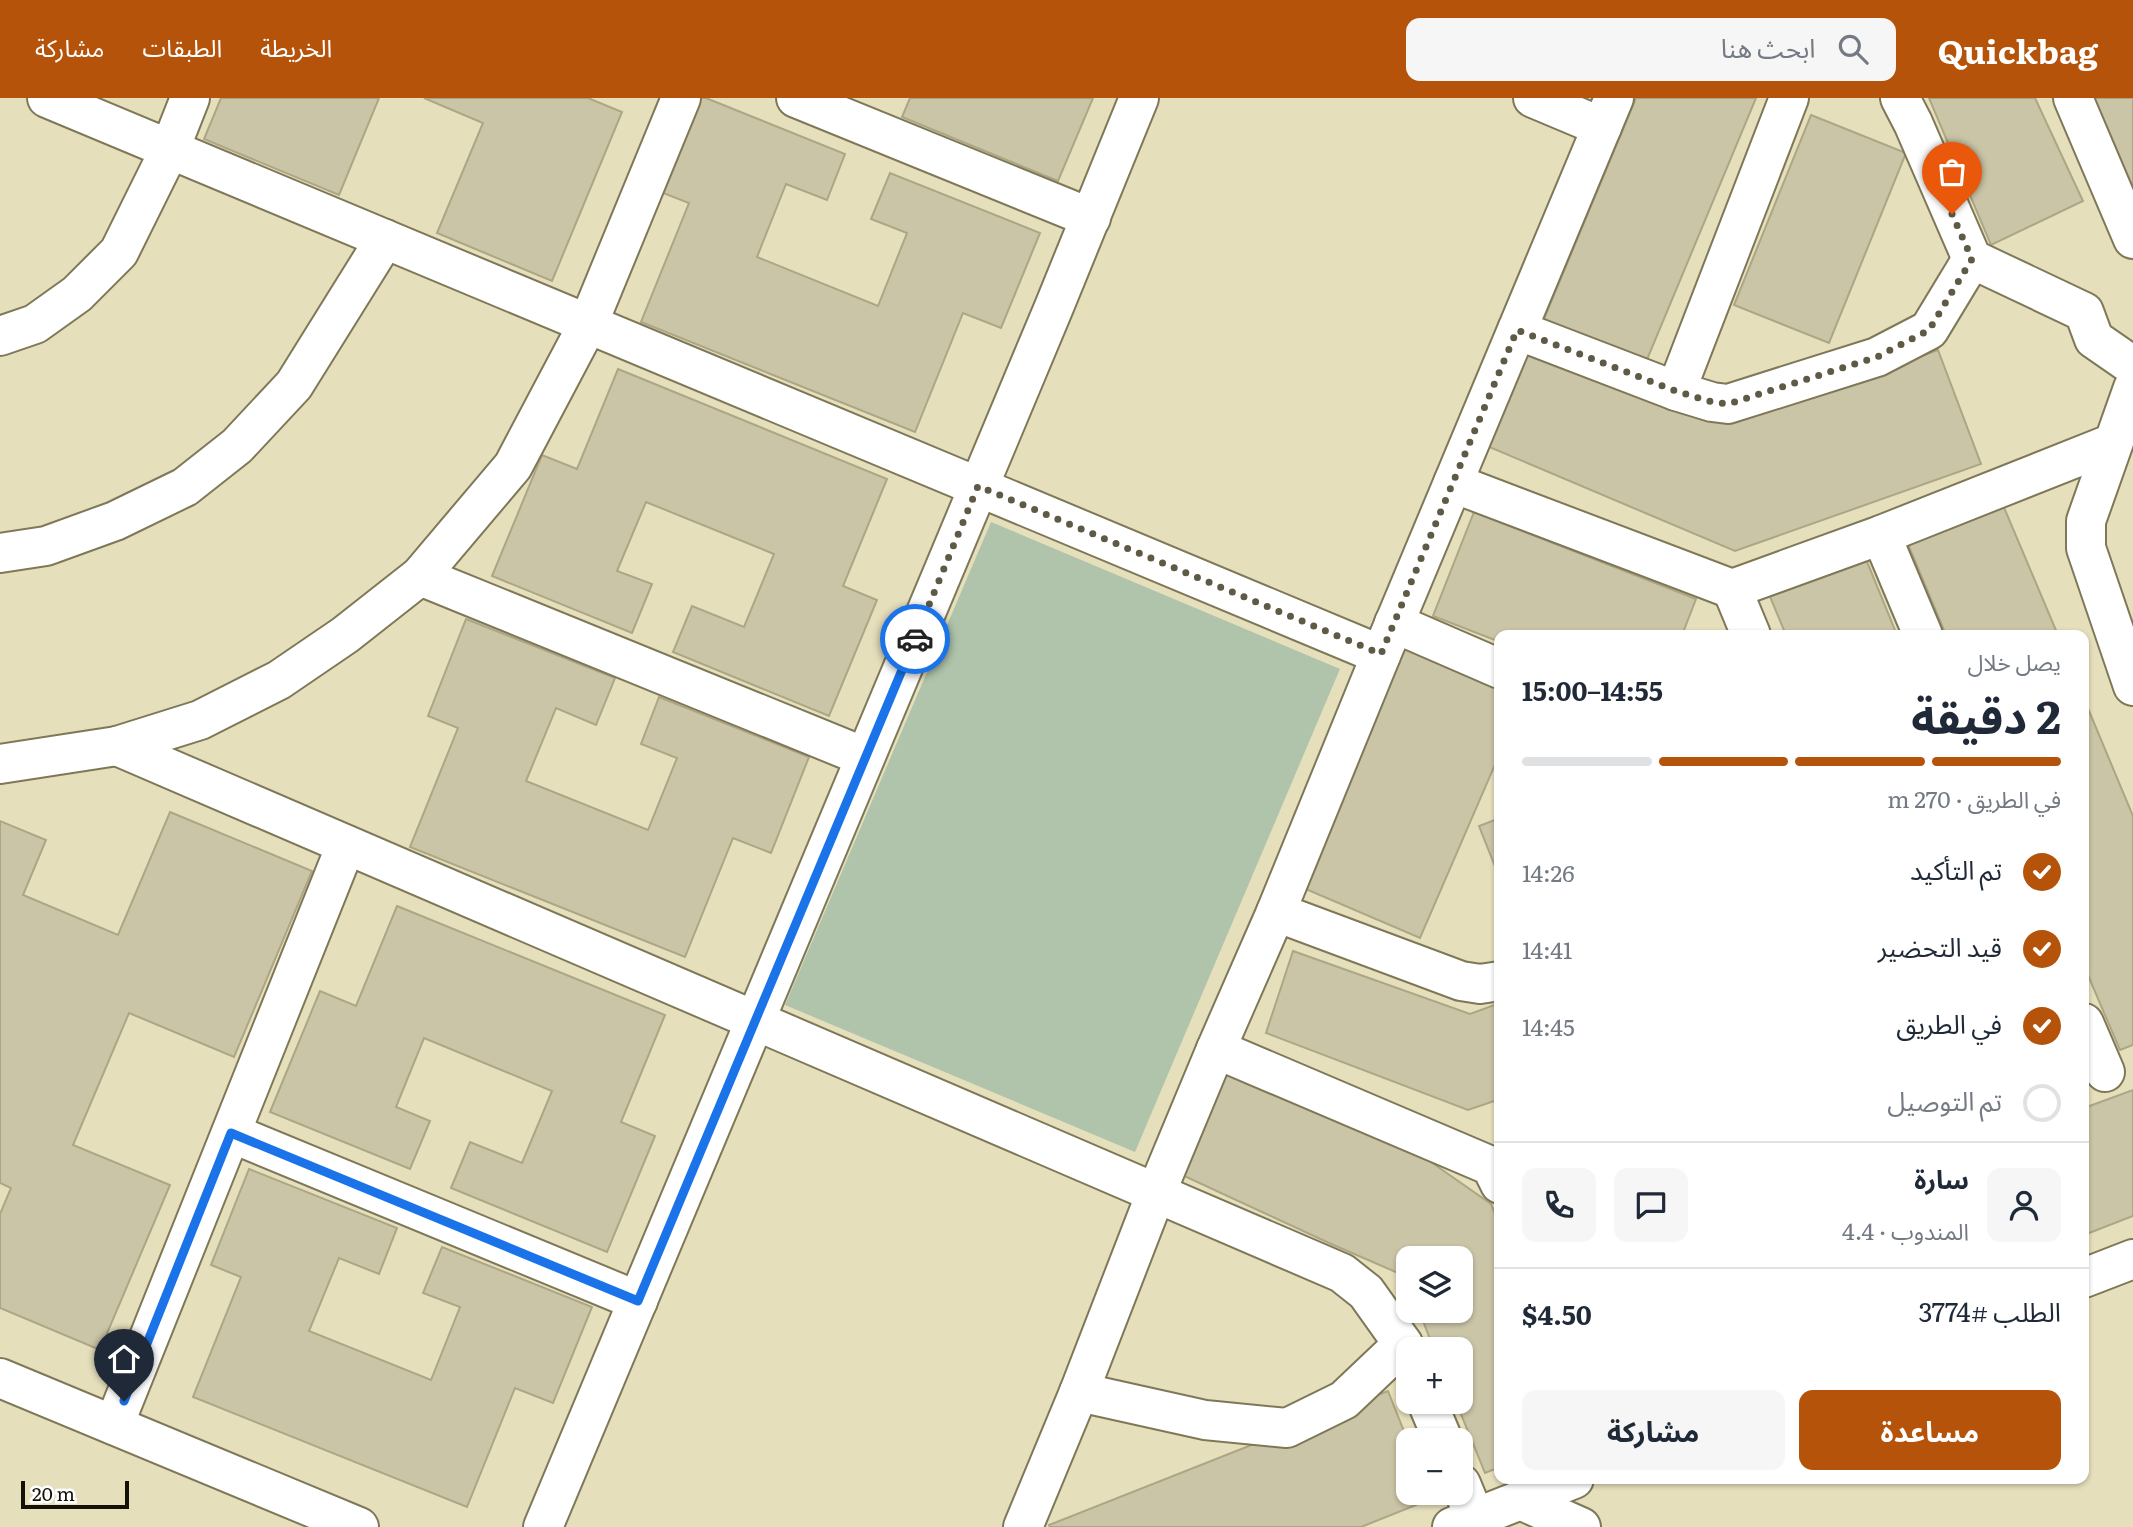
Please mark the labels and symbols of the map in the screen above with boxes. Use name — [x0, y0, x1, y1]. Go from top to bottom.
pin — [1922, 142, 1982, 214]
courier — [880, 604, 950, 674]
pin — [94, 1329, 154, 1401]
scale bar — [21, 1478, 130, 1510]

